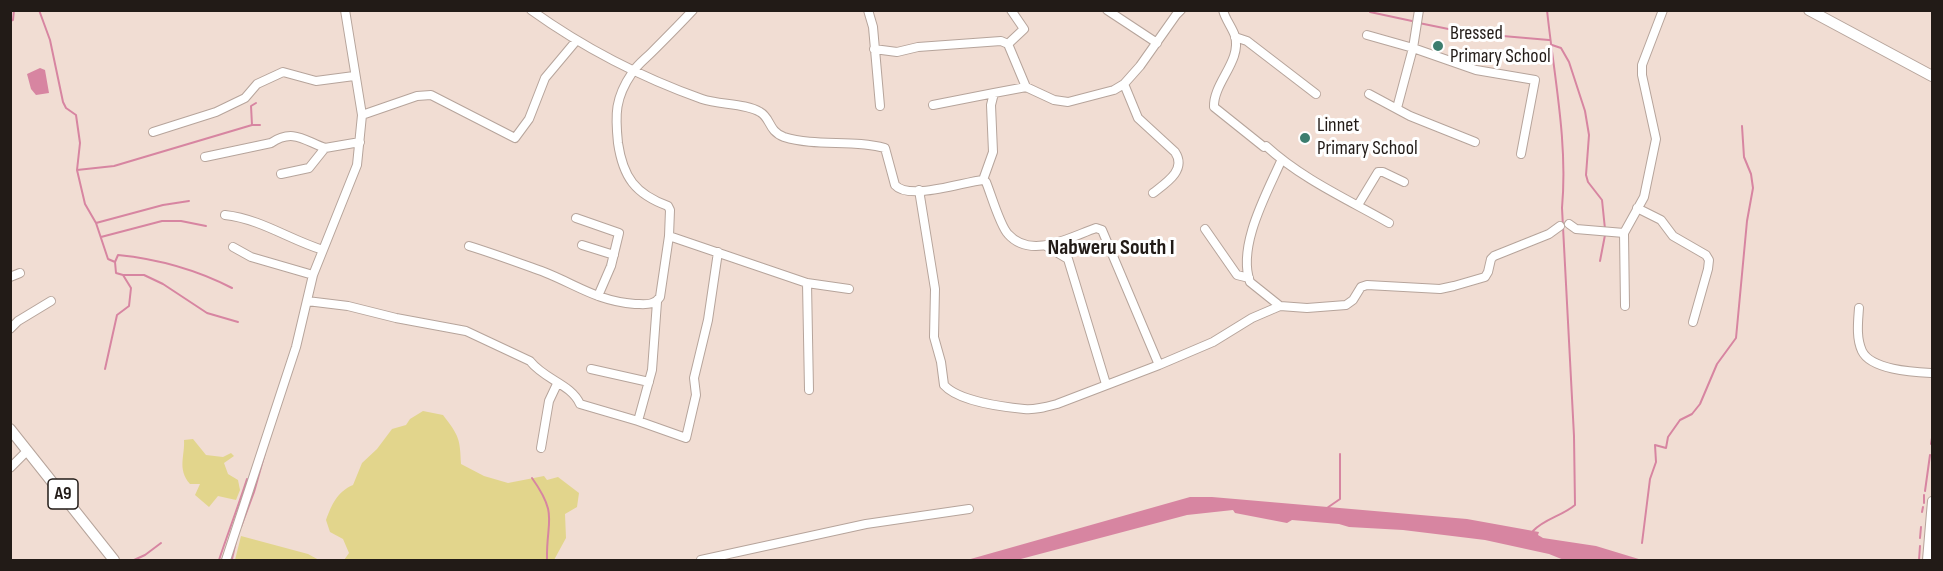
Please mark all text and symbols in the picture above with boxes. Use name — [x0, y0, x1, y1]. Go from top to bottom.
place label: Bressed Primary School — [1450, 22, 1551, 69]
marker: Bressed Primary School — [1431, 39, 1445, 53]
place label: Linnet Primary School — [1317, 114, 1418, 161]
marker: Linnet Primary School — [1298, 131, 1312, 145]
district label: Nabweru South I — [1047, 235, 1175, 261]
road number: A9 — [48, 479, 78, 509]

